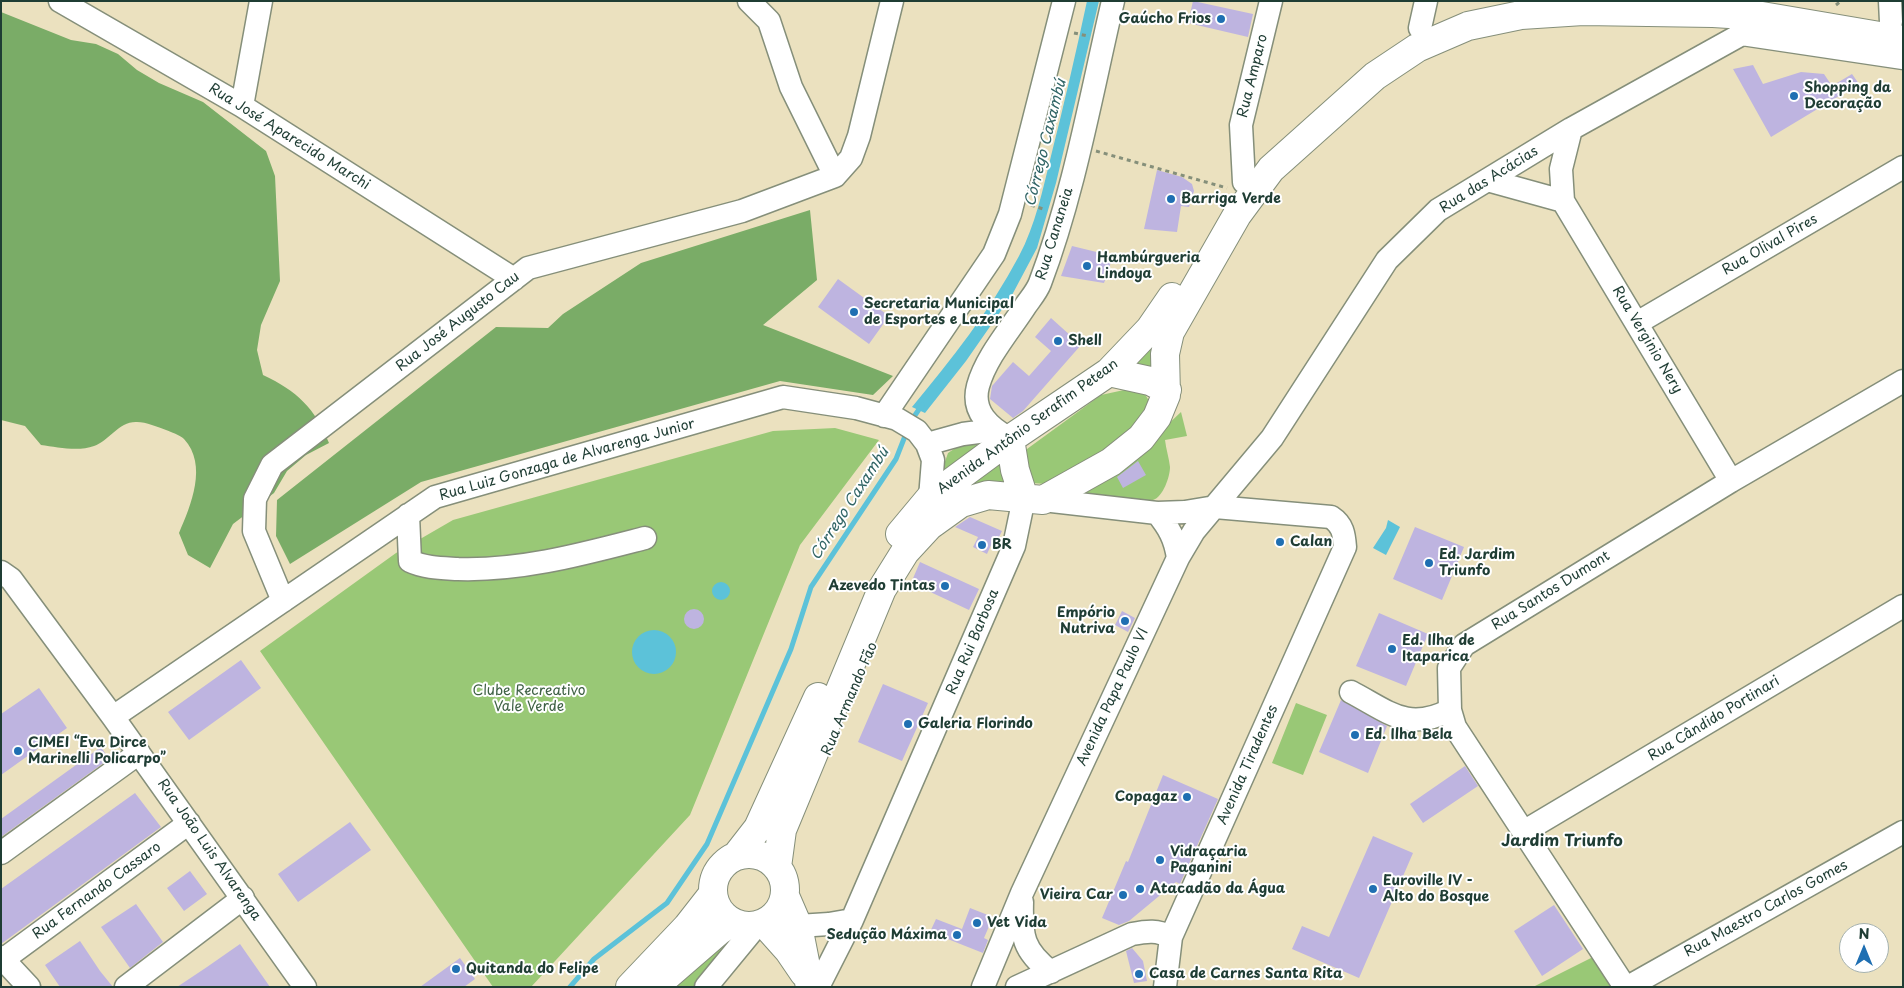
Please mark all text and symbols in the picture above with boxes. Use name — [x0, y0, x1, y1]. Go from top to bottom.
place label: Gaúcho Frios — [1119, 11, 1211, 27]
marker: Gaúcho Frios — [1215, 13, 1227, 25]
street label: Rua Amparo — [1234, 32, 1272, 120]
water label: Córrego Caxambú — [1021, 78, 1071, 208]
street label: Rua José Aparecido Marchi — [205, 80, 373, 194]
place label: Shopping da Decoração — [1804, 80, 1891, 112]
marker: Shopping da Decoração — [1788, 90, 1800, 102]
street label: Rua das Acácias — [1437, 143, 1541, 217]
street label: Rua Cananeia — [1033, 186, 1077, 282]
place label: Barriga Verde — [1181, 191, 1281, 207]
marker: Barriga Verde — [1165, 193, 1177, 205]
street label: Rua Olival Pires — [1719, 211, 1821, 279]
place label: Hambúrgueria Lindoya — [1097, 250, 1200, 282]
marker: Hambúrgueria Lindoya — [1081, 260, 1093, 272]
street label: Rua José Augusto Cau — [393, 269, 523, 375]
street label: Rua Verginio Nery — [1608, 283, 1686, 397]
place label: Secretaria Municipal de Esportes e Lazer — [864, 296, 1014, 328]
marker: Secretaria Municipal de Esportes e Lazer — [848, 306, 860, 318]
place label: Shell — [1068, 333, 1102, 349]
marker: Shell — [1052, 335, 1064, 347]
street label: Avenida Antônio Serafim Petean — [934, 356, 1122, 498]
street label: Rua Luiz Gonzaga de Alvarenga Junior — [437, 415, 697, 505]
water label: Córrego Caxambú — [807, 444, 893, 564]
place label: Calan — [1290, 534, 1332, 550]
marker: Calan — [1274, 536, 1286, 548]
place label: BR — [992, 537, 1012, 553]
marker: BR — [976, 539, 988, 551]
place label: Ed. Jardim Triunfo — [1439, 547, 1515, 580]
street label: Rua Santos Dumont — [1489, 548, 1613, 634]
marker: Ed. Jardim Triunfo — [1423, 557, 1435, 569]
place label: Azevedo Tintas — [829, 578, 935, 594]
marker: Azevedo Tintas — [939, 580, 951, 592]
street label: Rua Rui Barbosa — [943, 587, 1003, 697]
place label: Empório Nutriva — [1057, 605, 1115, 638]
marker: Empório Nutriva — [1119, 615, 1131, 627]
street label: Avenida Papa Paulo VI — [1074, 625, 1152, 769]
place label: Ed. Ilha de Itaparica — [1402, 633, 1475, 666]
street label: Rua Armando Fão — [818, 640, 882, 758]
marker: Ed. Ilha de Itaparica — [1386, 643, 1398, 655]
street label: Rua Cândido Portinari — [1645, 673, 1783, 765]
park label: Clube Recreativo Vale Verde — [473, 683, 585, 716]
street label: Avenida Tiradentes — [1214, 703, 1282, 827]
place label: Galeria Florindo — [918, 716, 1033, 732]
marker: Galeria Florindo — [902, 718, 914, 730]
place label: Ed. Ilha Bela — [1365, 727, 1453, 743]
marker: Ed. Ilha Bela — [1349, 729, 1361, 741]
place label: CIMEI “Eva Dirce Marinelli Policarpo” — [28, 735, 166, 768]
marker: CIMEI “Eva Dirce Marinelli Policarpo” — [12, 745, 24, 757]
street label: Rua João Luis Alvarenga — [154, 776, 264, 924]
place label: Copagaz — [1115, 789, 1177, 805]
marker: Copagaz — [1181, 791, 1193, 803]
district label: Jardim Triunfo — [1501, 832, 1623, 852]
street label: Rua Fernando Cassaro — [29, 839, 165, 943]
place label: Vidraçaria Paganini — [1170, 844, 1247, 876]
marker: Vidraçaria Paganini — [1154, 854, 1166, 866]
street label: Rua Maestro Carlos Gomes — [1681, 857, 1851, 961]
place label: Euroville IV - Alto do Bosque — [1383, 873, 1489, 906]
place label: Atacadão da Água — [1150, 881, 1285, 897]
marker: Atacadão da Água — [1134, 883, 1146, 895]
marker: Euroville IV - Alto do Bosque — [1367, 883, 1379, 895]
place label: Vieira Car — [1040, 887, 1113, 903]
marker: Vieira Car — [1117, 889, 1129, 901]
place label: Vet Vida — [987, 915, 1047, 931]
marker: Vet Vida — [971, 917, 983, 929]
north arrow — [1839, 923, 1889, 973]
text: N — [1858, 923, 1870, 944]
place label: Sedução Máxima — [827, 927, 947, 943]
marker: Sedução Máxima — [951, 929, 963, 941]
place label: Quitanda do Felipe — [466, 961, 599, 977]
marker: Quitanda do Felipe — [450, 963, 462, 975]
place label: Casa de Carnes Santa Rita — [1149, 966, 1343, 982]
marker: Casa de Carnes Santa Rita — [1133, 968, 1145, 980]

